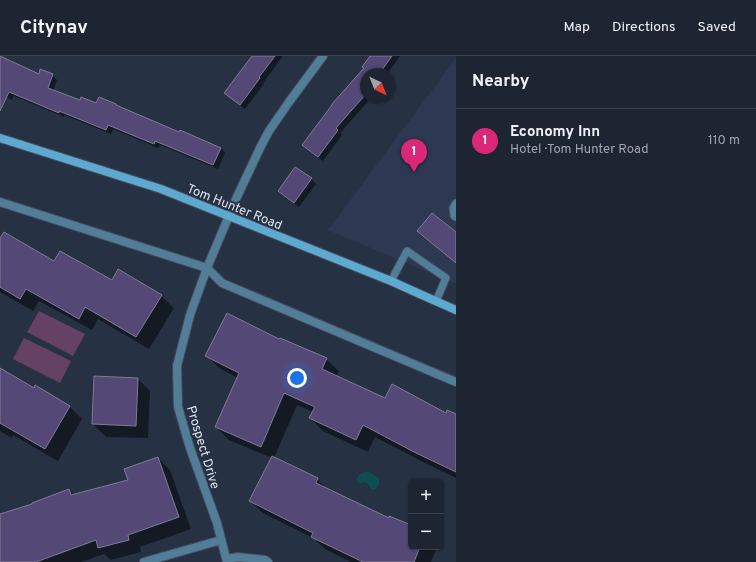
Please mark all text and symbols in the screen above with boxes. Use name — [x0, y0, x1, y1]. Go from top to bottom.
text: Citynav — [20, 16, 88, 40]
text: Map — [564, 19, 590, 36]
text: Directions — [612, 19, 676, 36]
text: Saved — [698, 19, 736, 36]
north arrow — [360, 68, 396, 104]
text: Nearby — [472, 71, 529, 93]
text: Economy Inn — [510, 123, 600, 142]
text: 1 — [482, 133, 488, 149]
text: 110 m — [708, 133, 740, 149]
pin: 1 — [401, 139, 427, 172]
text: Hotel · Tom Hunter Road — [510, 142, 648, 158]
street label: Tom Hunter Road — [184, 181, 284, 234]
your location — [287, 368, 307, 388]
street label: Prospect Drive — [182, 404, 222, 491]
map controls — [408, 478, 444, 550]
button: + — [408, 478, 444, 514]
button: − — [408, 514, 444, 550]

